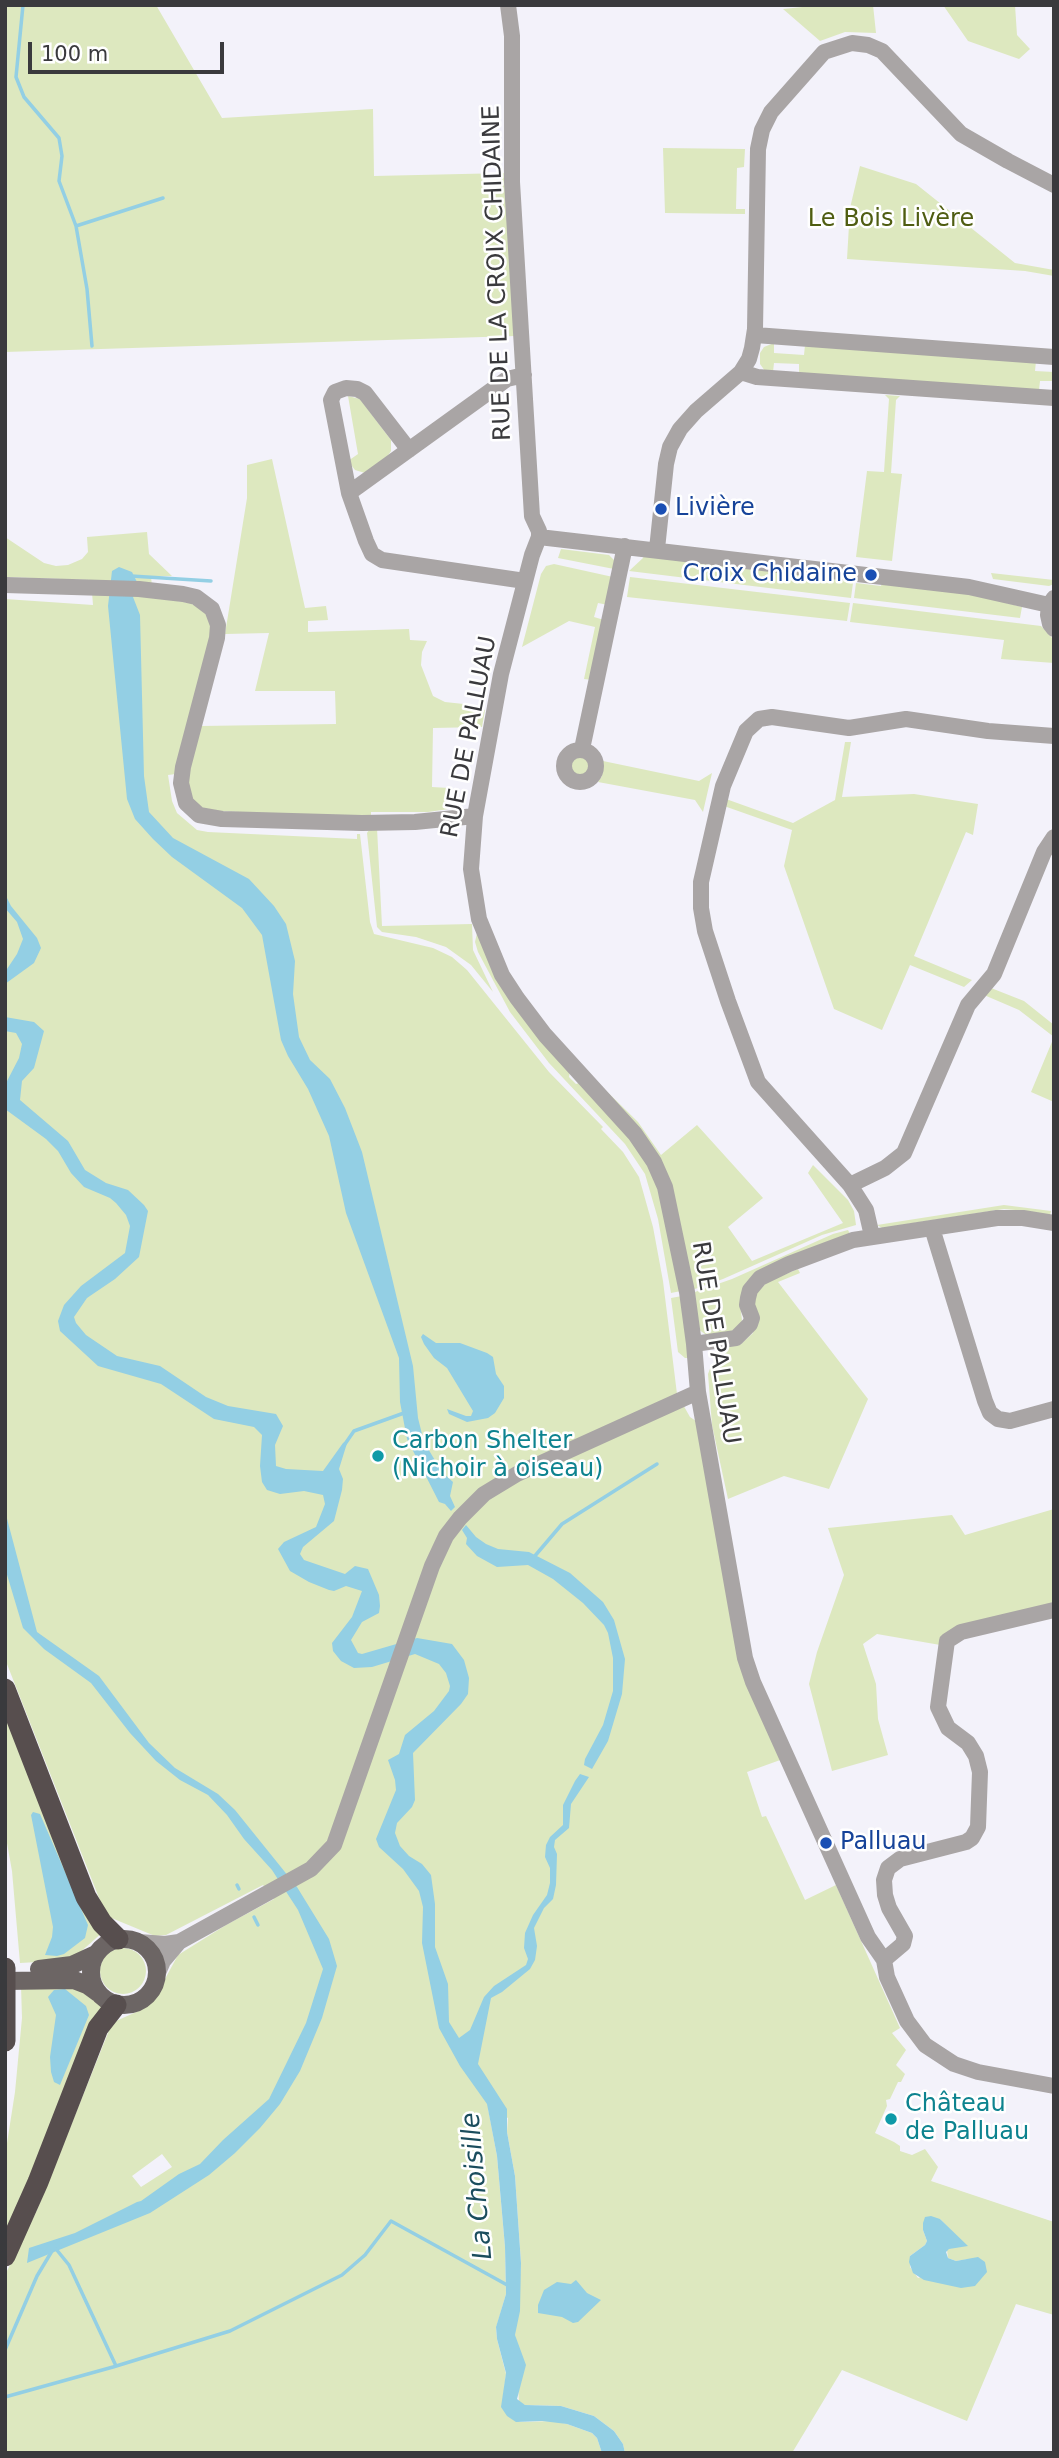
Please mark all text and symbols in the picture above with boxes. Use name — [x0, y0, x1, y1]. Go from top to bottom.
scale bar — [32, 28, 228, 72]
text: 100 m — [41, 42, 108, 66]
street label: RUE DE LA CROIX CHIDAINE — [478, 104, 518, 442]
park label: Le Bois Livère — [808, 206, 974, 234]
place label: Livière — [675, 495, 755, 523]
marker: Livière — [653, 501, 669, 517]
place label: Croix Chidaine — [682, 561, 857, 589]
marker: Croix Chidaine — [863, 567, 879, 583]
street label: RUE DE PALLUAU — [436, 634, 504, 840]
street label: RUE DE PALLUAU — [685, 1240, 745, 1446]
place label: Carbon Shelter (Nichoir à oiseau) — [392, 1428, 603, 1484]
marker: Carbon Shelter (Nichoir à oiseau) — [370, 1448, 386, 1464]
place label: Palluau — [840, 1829, 927, 1857]
marker: Palluau — [818, 1835, 834, 1851]
place label: Château de Palluau — [905, 2091, 1029, 2147]
water label: La Choisille — [456, 2111, 500, 2261]
marker: Château de Palluau — [883, 2111, 899, 2127]

